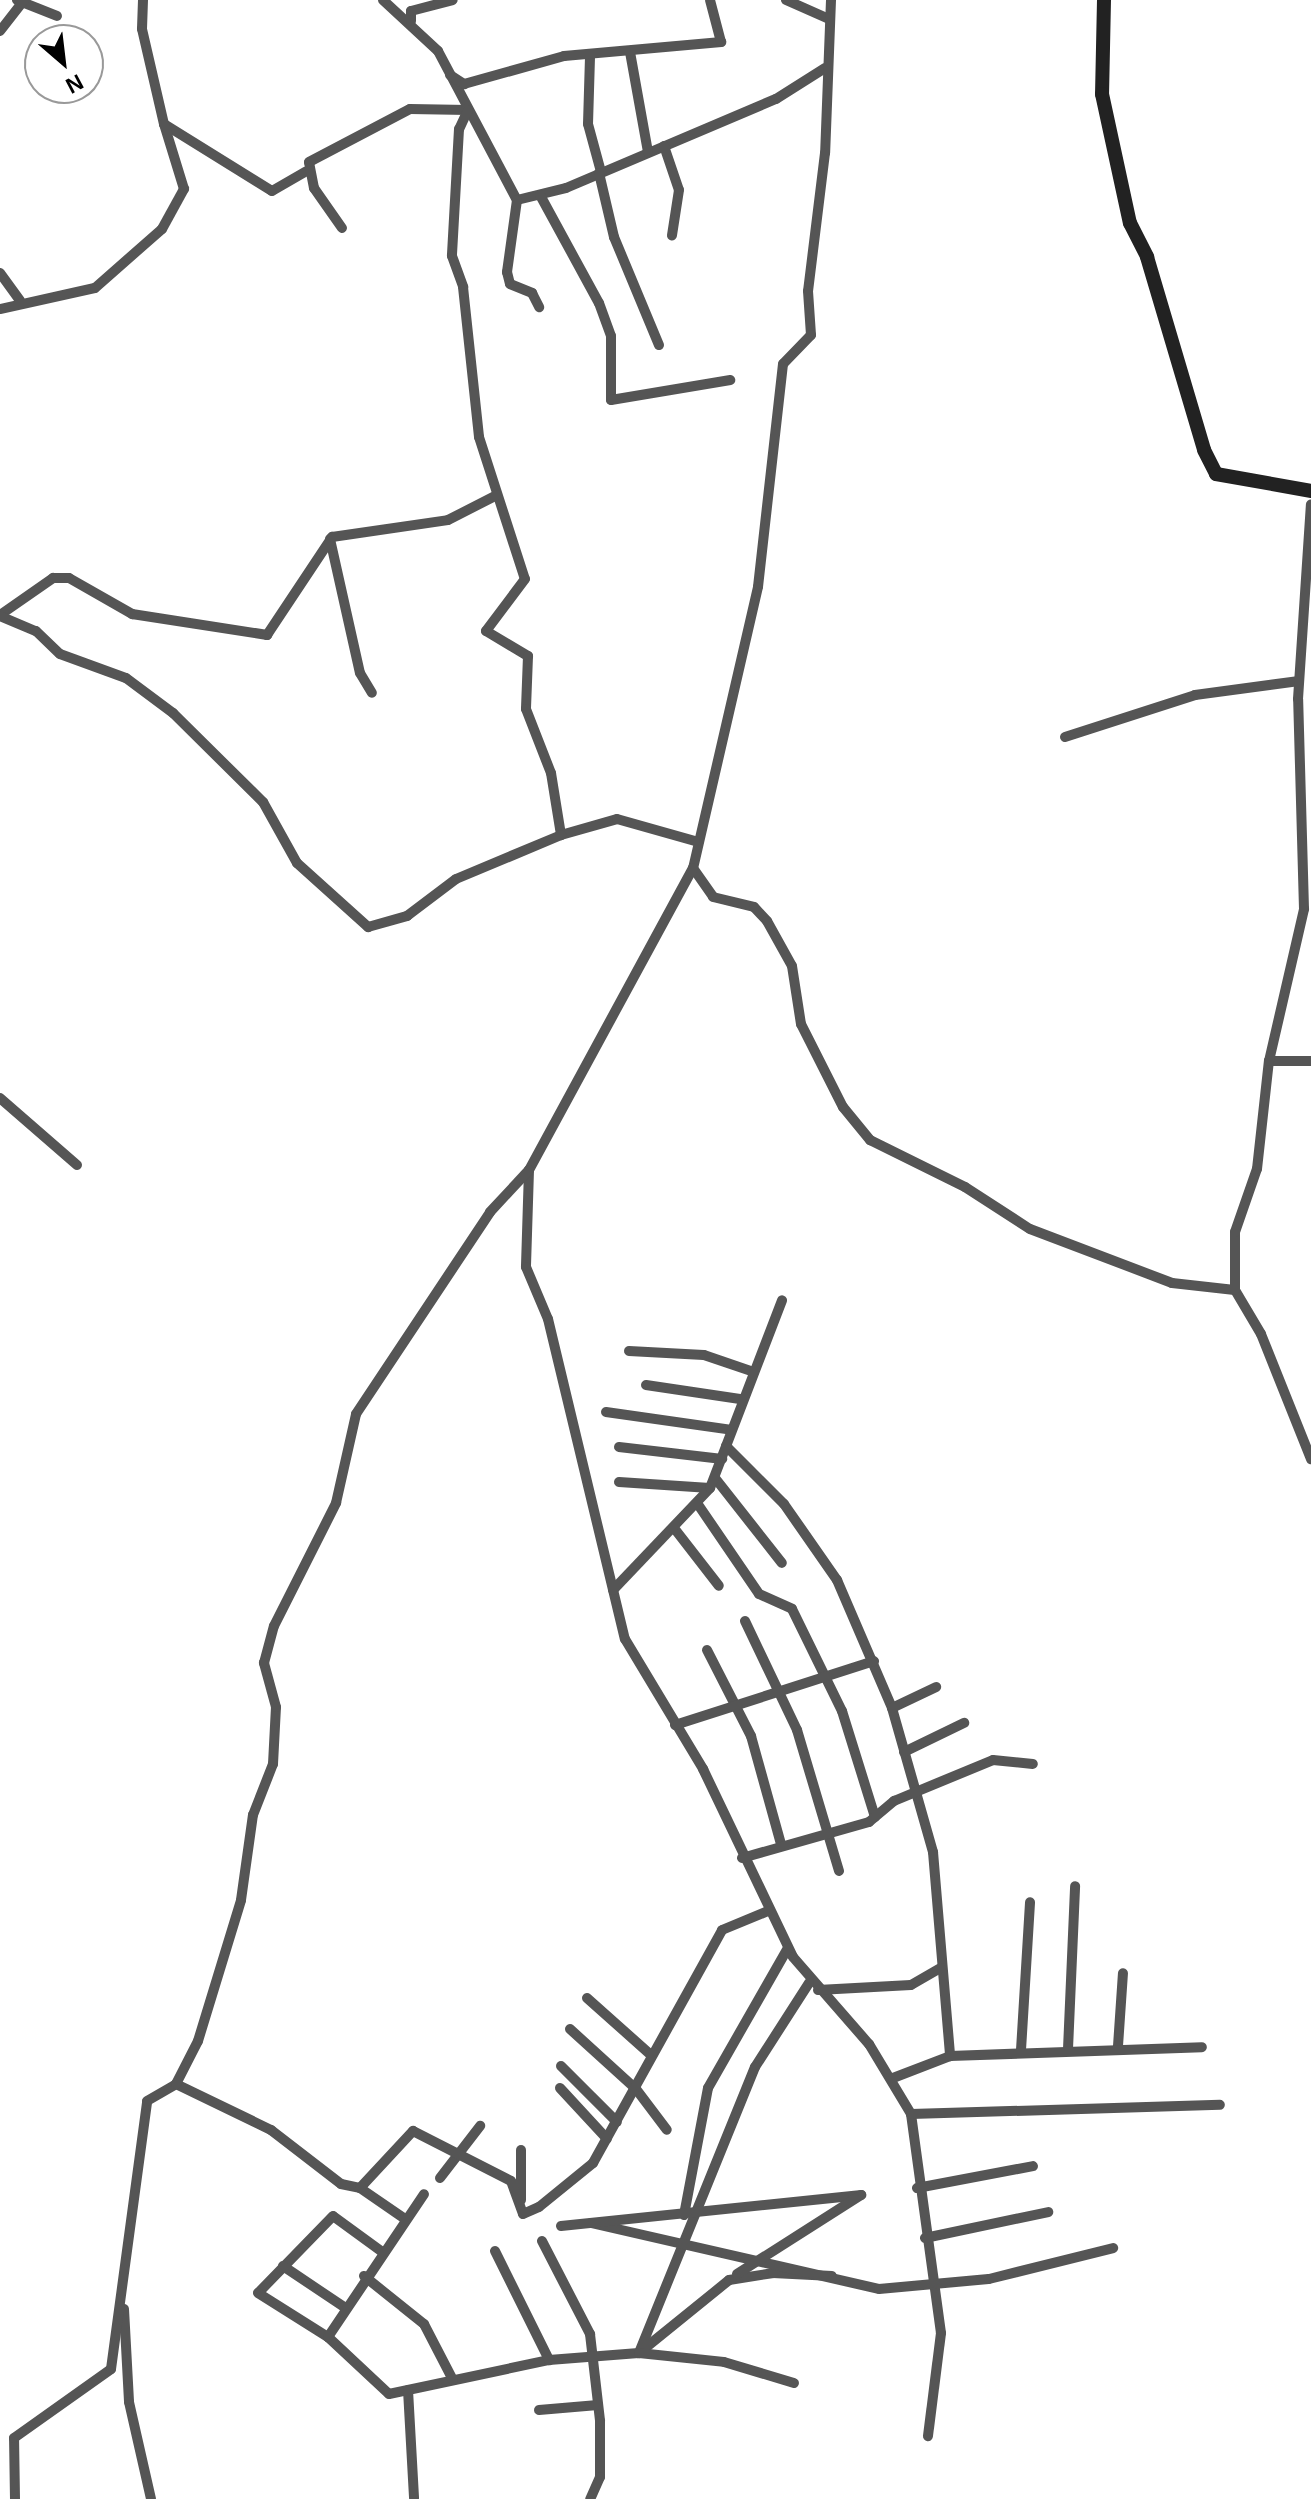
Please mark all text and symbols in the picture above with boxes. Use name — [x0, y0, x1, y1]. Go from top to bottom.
north arrow — [24, 24, 104, 104]
text: N — [62, 69, 87, 99]

